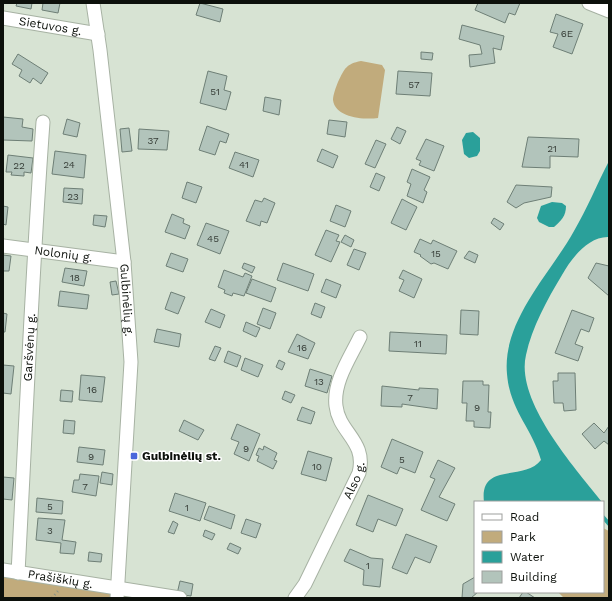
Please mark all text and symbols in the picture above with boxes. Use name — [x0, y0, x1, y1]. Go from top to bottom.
street label: Sietuvos g. — [18, 14, 83, 38]
house number: 6E — [561, 28, 573, 39]
house number: 57 — [408, 79, 420, 90]
house number: 51 — [210, 86, 220, 97]
house number: 37 — [147, 135, 159, 146]
house number: 21 — [547, 143, 557, 154]
house number: 24 — [63, 159, 75, 170]
house number: 41 — [239, 159, 249, 170]
house number: 22 — [13, 160, 25, 171]
house number: 23 — [67, 191, 79, 202]
house number: 45 — [207, 233, 219, 244]
street label: Nolonių g. — [34, 243, 93, 265]
house number: 15 — [431, 248, 441, 259]
street label: Gulbinėlių g. — [117, 263, 136, 337]
house number: 18 — [70, 272, 80, 283]
street label: Garšvėnų g. — [21, 313, 38, 382]
house number: 11 — [414, 338, 422, 349]
house number: 16 — [297, 342, 307, 353]
house number: 13 — [314, 376, 324, 387]
house number: 16 — [87, 384, 97, 395]
house number: 7 — [407, 392, 413, 403]
house number: 9 — [474, 402, 480, 413]
house number: 9 — [243, 443, 249, 454]
place label: Gulbinėlių st. — [142, 449, 221, 463]
house number: 9 — [88, 451, 94, 462]
marker: Gulbinėlių st. — [129, 451, 139, 461]
house number: 5 — [399, 454, 405, 465]
house number: 10 — [312, 461, 322, 472]
street label: Also g. — [340, 462, 367, 501]
house number: 7 — [82, 481, 88, 492]
house number: 5 — [47, 501, 53, 512]
legend — [474, 501, 604, 593]
house number: 1 — [185, 502, 189, 513]
text: Road — [510, 510, 539, 524]
house number: 3 — [47, 525, 53, 536]
text: Park — [510, 530, 536, 544]
text: Water — [510, 550, 545, 564]
house number: 1 — [366, 560, 370, 571]
street label: Prašiškių g. — [27, 567, 94, 591]
text: Building — [510, 570, 557, 584]

